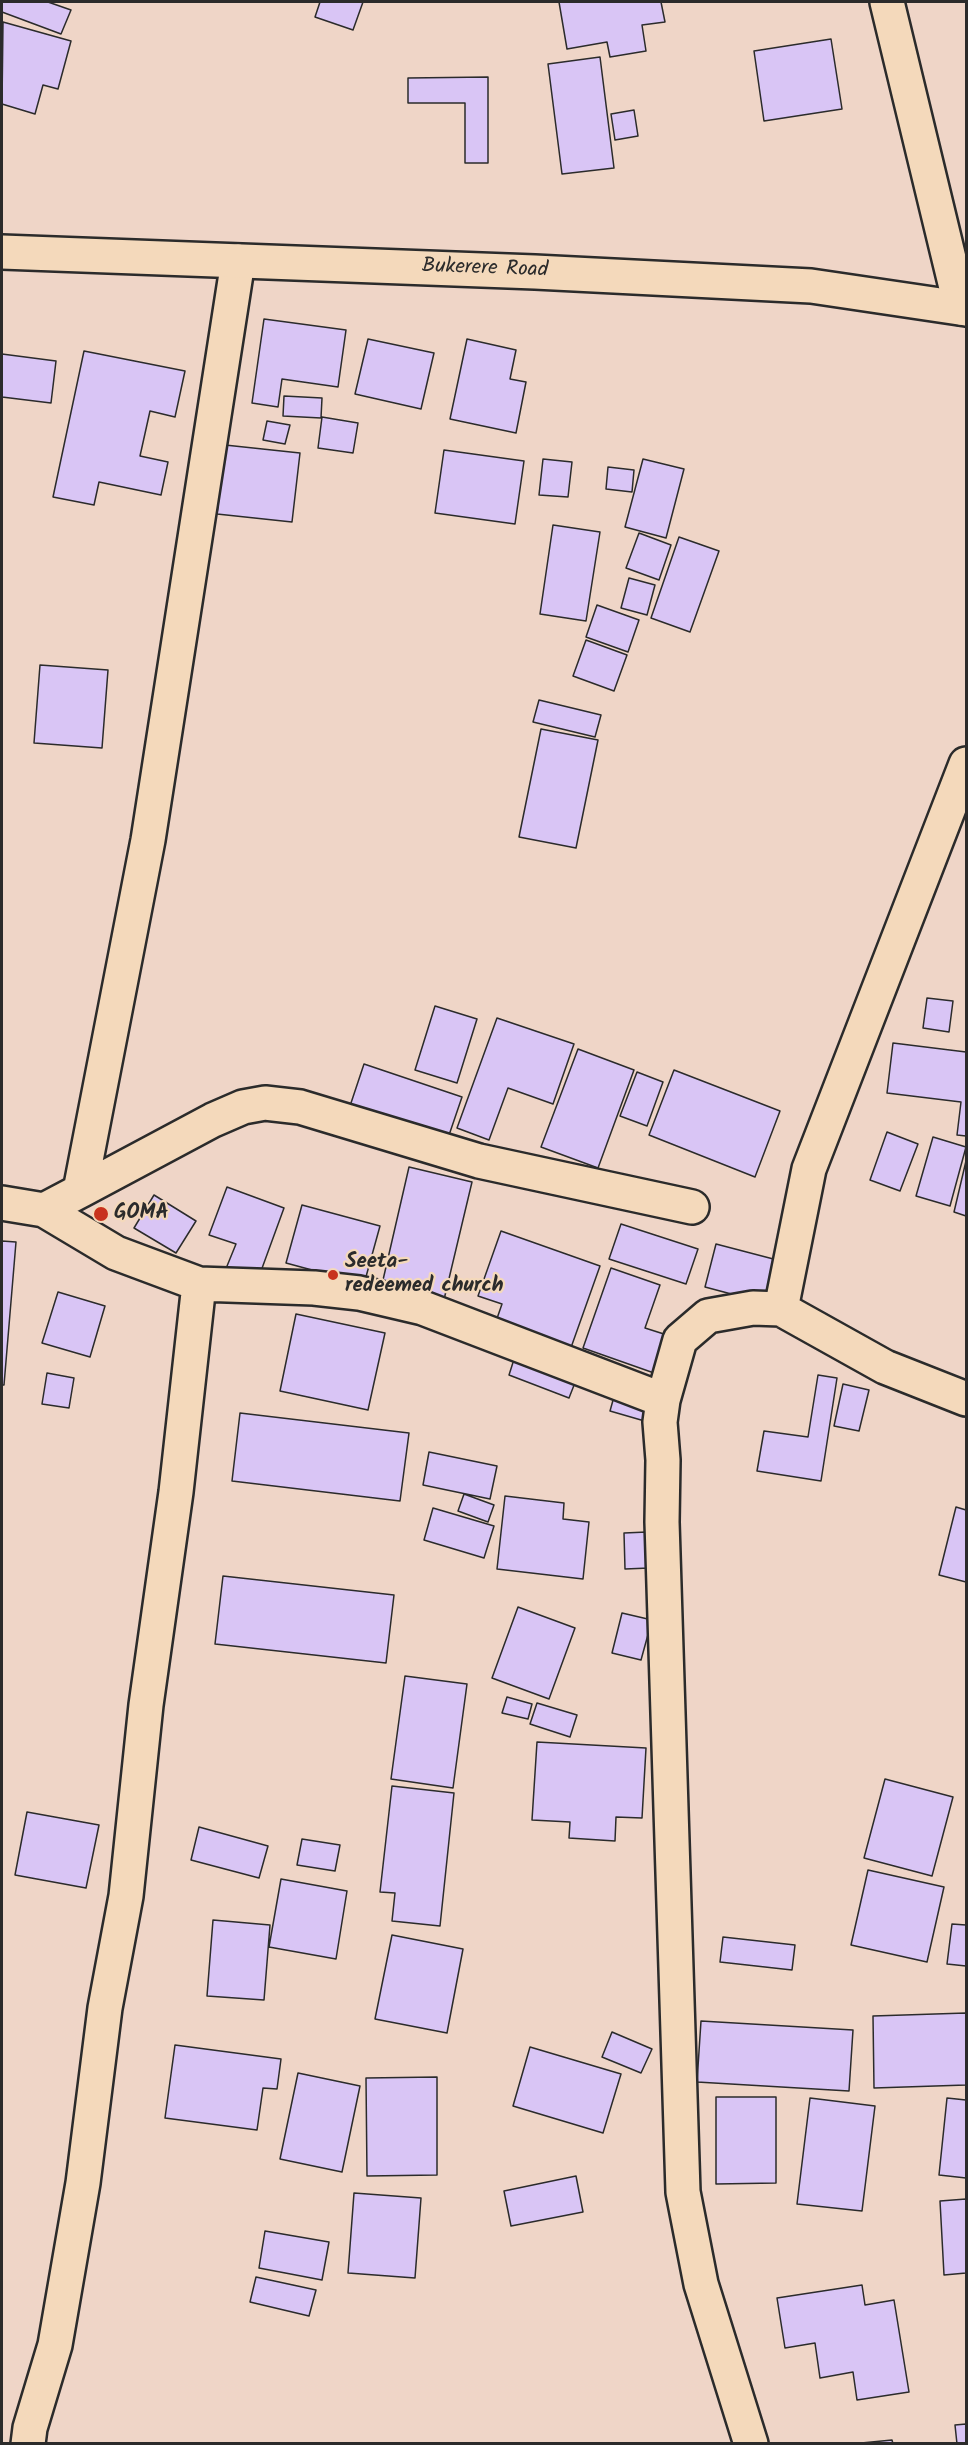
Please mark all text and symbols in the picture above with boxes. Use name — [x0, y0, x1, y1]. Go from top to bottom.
street label: Bukerere Road — [422, 255, 548, 285]
place label: GOMA — [114, 1201, 169, 1227]
marker: GOMA — [92, 1205, 110, 1223]
place label: Seeta- redeemed church — [345, 1250, 504, 1300]
marker: Seeta- redeemed church — [326, 1268, 340, 1282]

